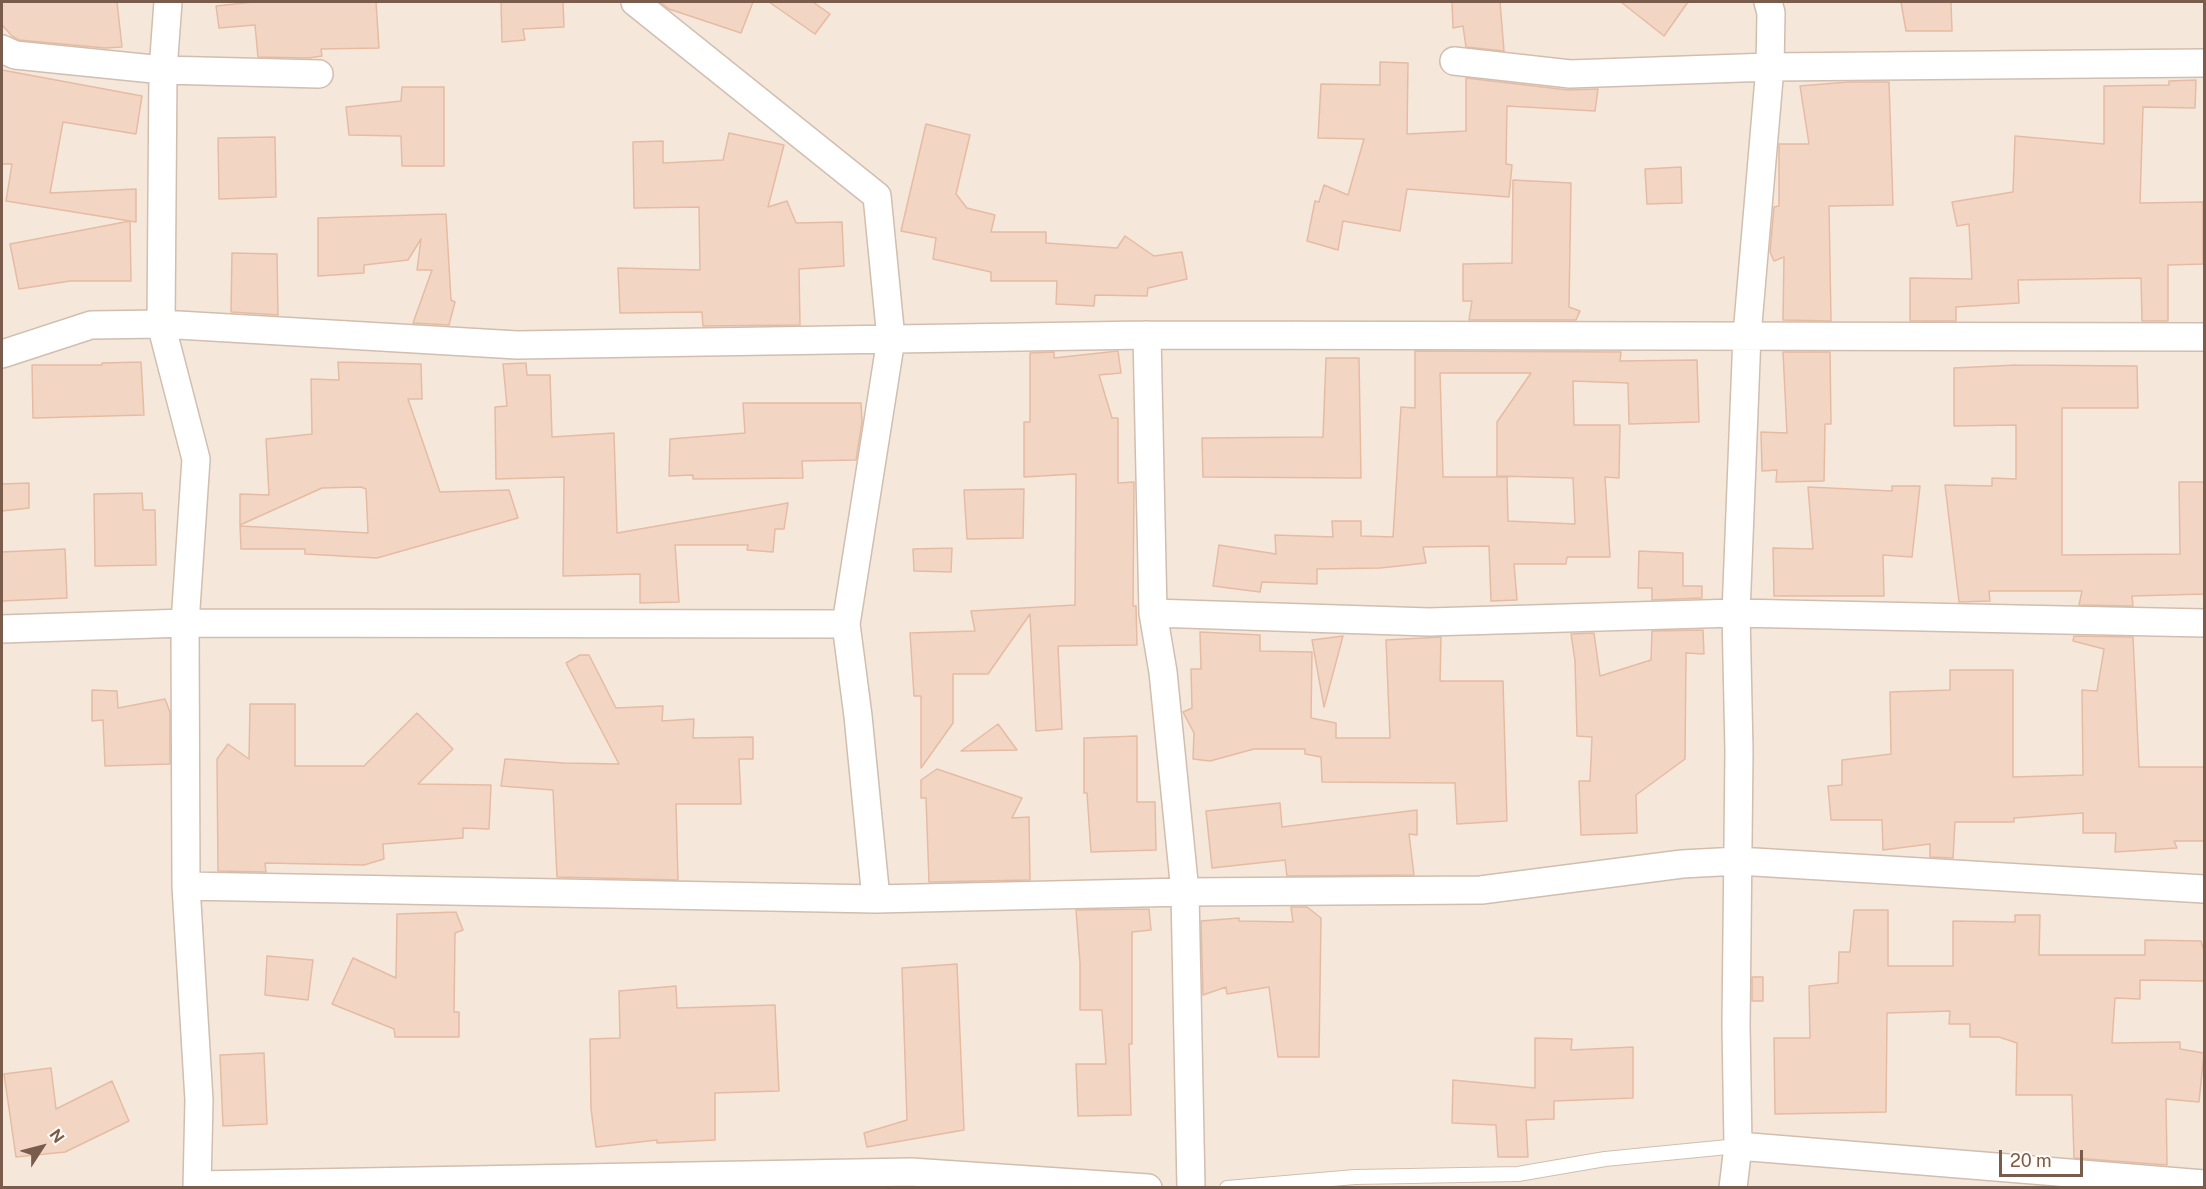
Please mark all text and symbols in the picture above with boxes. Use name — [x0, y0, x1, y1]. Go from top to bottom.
north arrow — [12, 1117, 72, 1177]
text: N — [46, 1125, 68, 1147]
scale bar — [2002, 1138, 2086, 1176]
text: 20 m — [2010, 1150, 2052, 1171]

